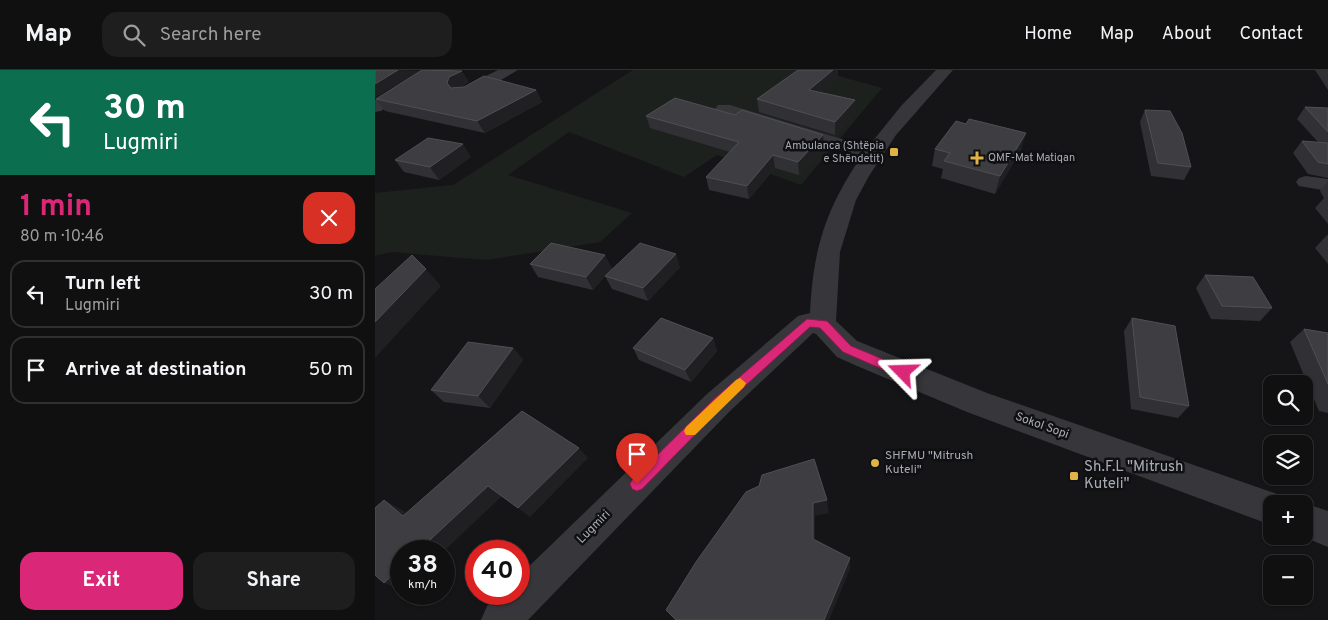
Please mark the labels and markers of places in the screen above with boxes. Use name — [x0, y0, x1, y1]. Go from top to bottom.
place label: Ambulanca (Shtëpia e Shëndetit) — [785, 139, 884, 166]
marker: Ambulanca (Shtëpia e Shëndetit) — [888, 146, 900, 158]
marker: QMF-Mat Matiqan — [970, 151, 984, 165]
place label: QMF-Mat Matiqan — [988, 151, 1075, 165]
pin — [616, 433, 658, 484]
place label: SHFMU "Mitrush Kuteli" — [885, 448, 973, 478]
marker: SHFMU "Mitrush Kuteli" — [869, 457, 881, 469]
place label: Sh.F.L "Mitrush Kuteli" — [1084, 458, 1184, 494]
marker: Sh.F.L "Mitrush Kuteli" — [1068, 470, 1080, 482]

